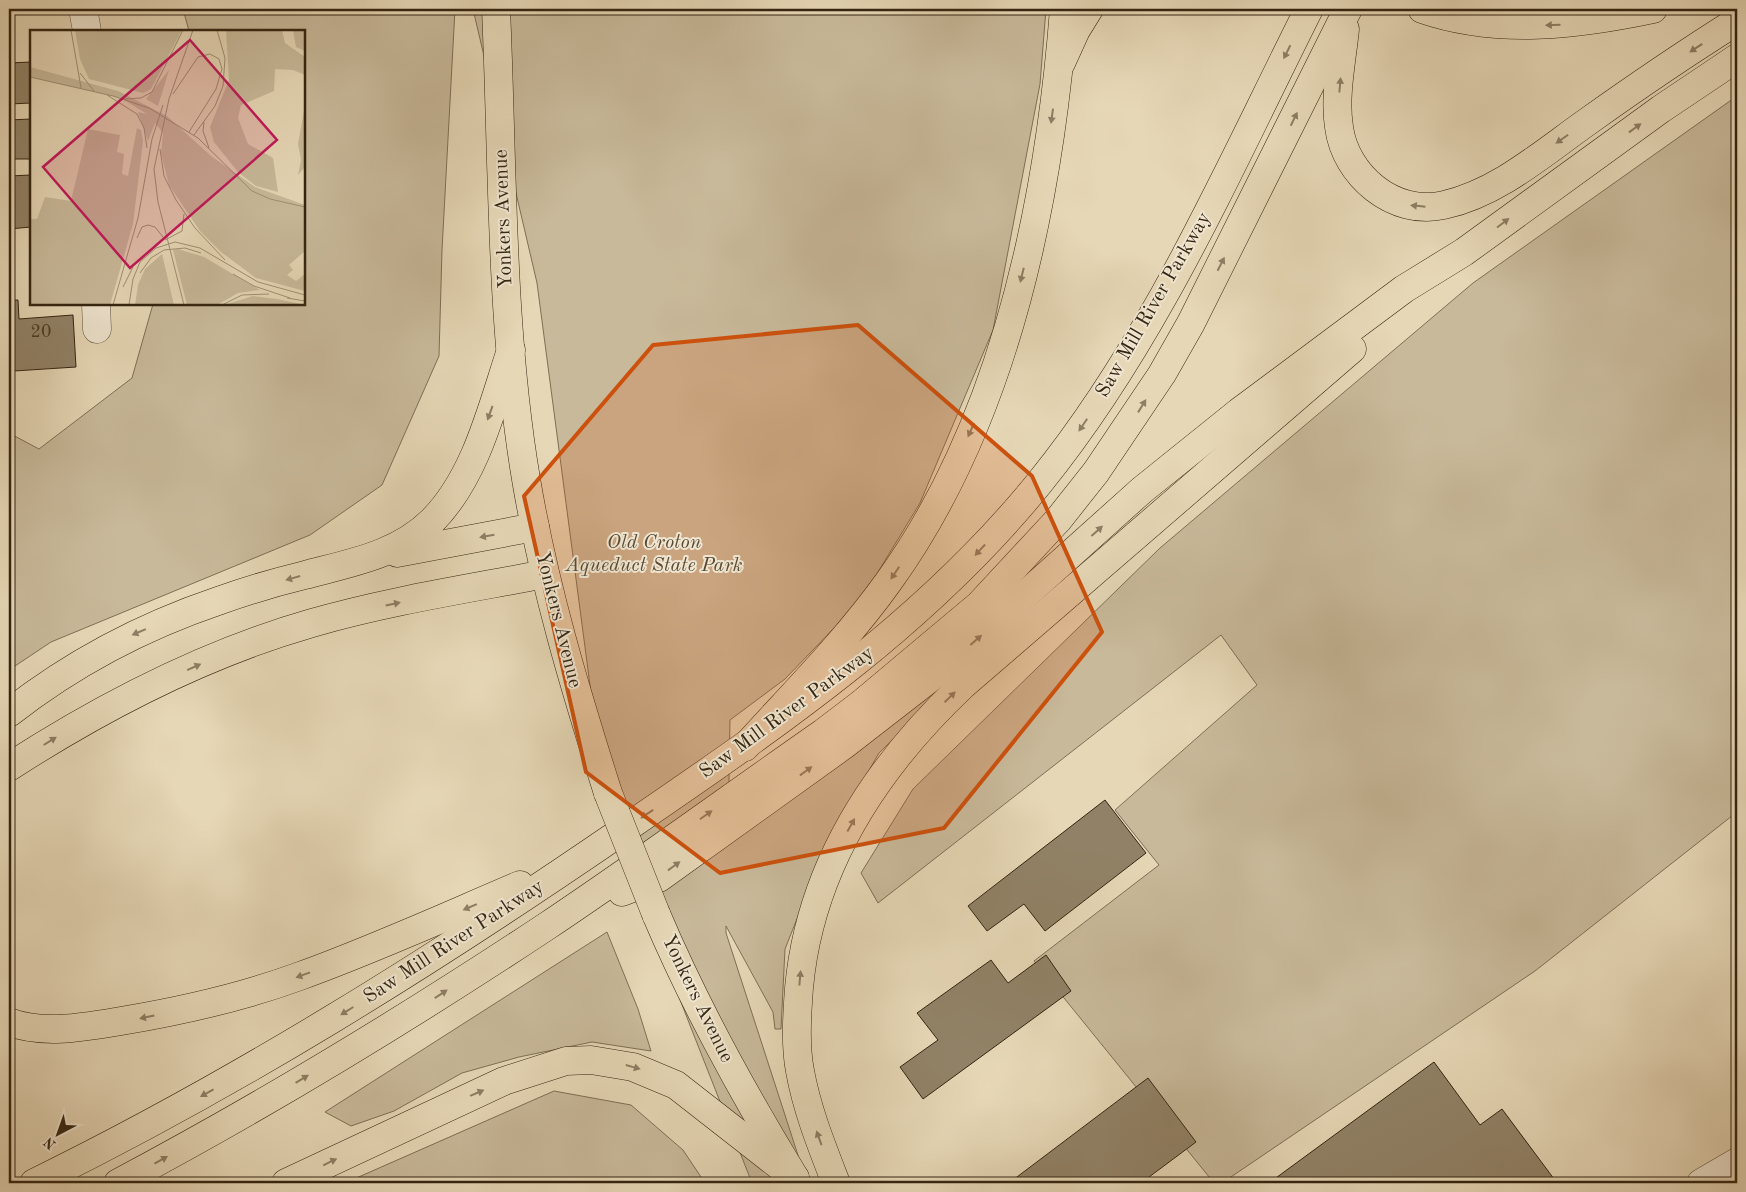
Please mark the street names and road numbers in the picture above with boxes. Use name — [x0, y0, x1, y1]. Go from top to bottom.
street label: Yonkers Avenue — [492, 149, 516, 289]
street label: Saw Mill River Parkway — [1093, 209, 1215, 401]
street label: Yonkers Avenue — [531, 550, 585, 690]
street label: Saw Mill River Parkway — [696, 643, 878, 783]
street label: Saw Mill River Parkway — [360, 876, 548, 1008]
street label: Yonkers Avenue — [657, 932, 737, 1066]

